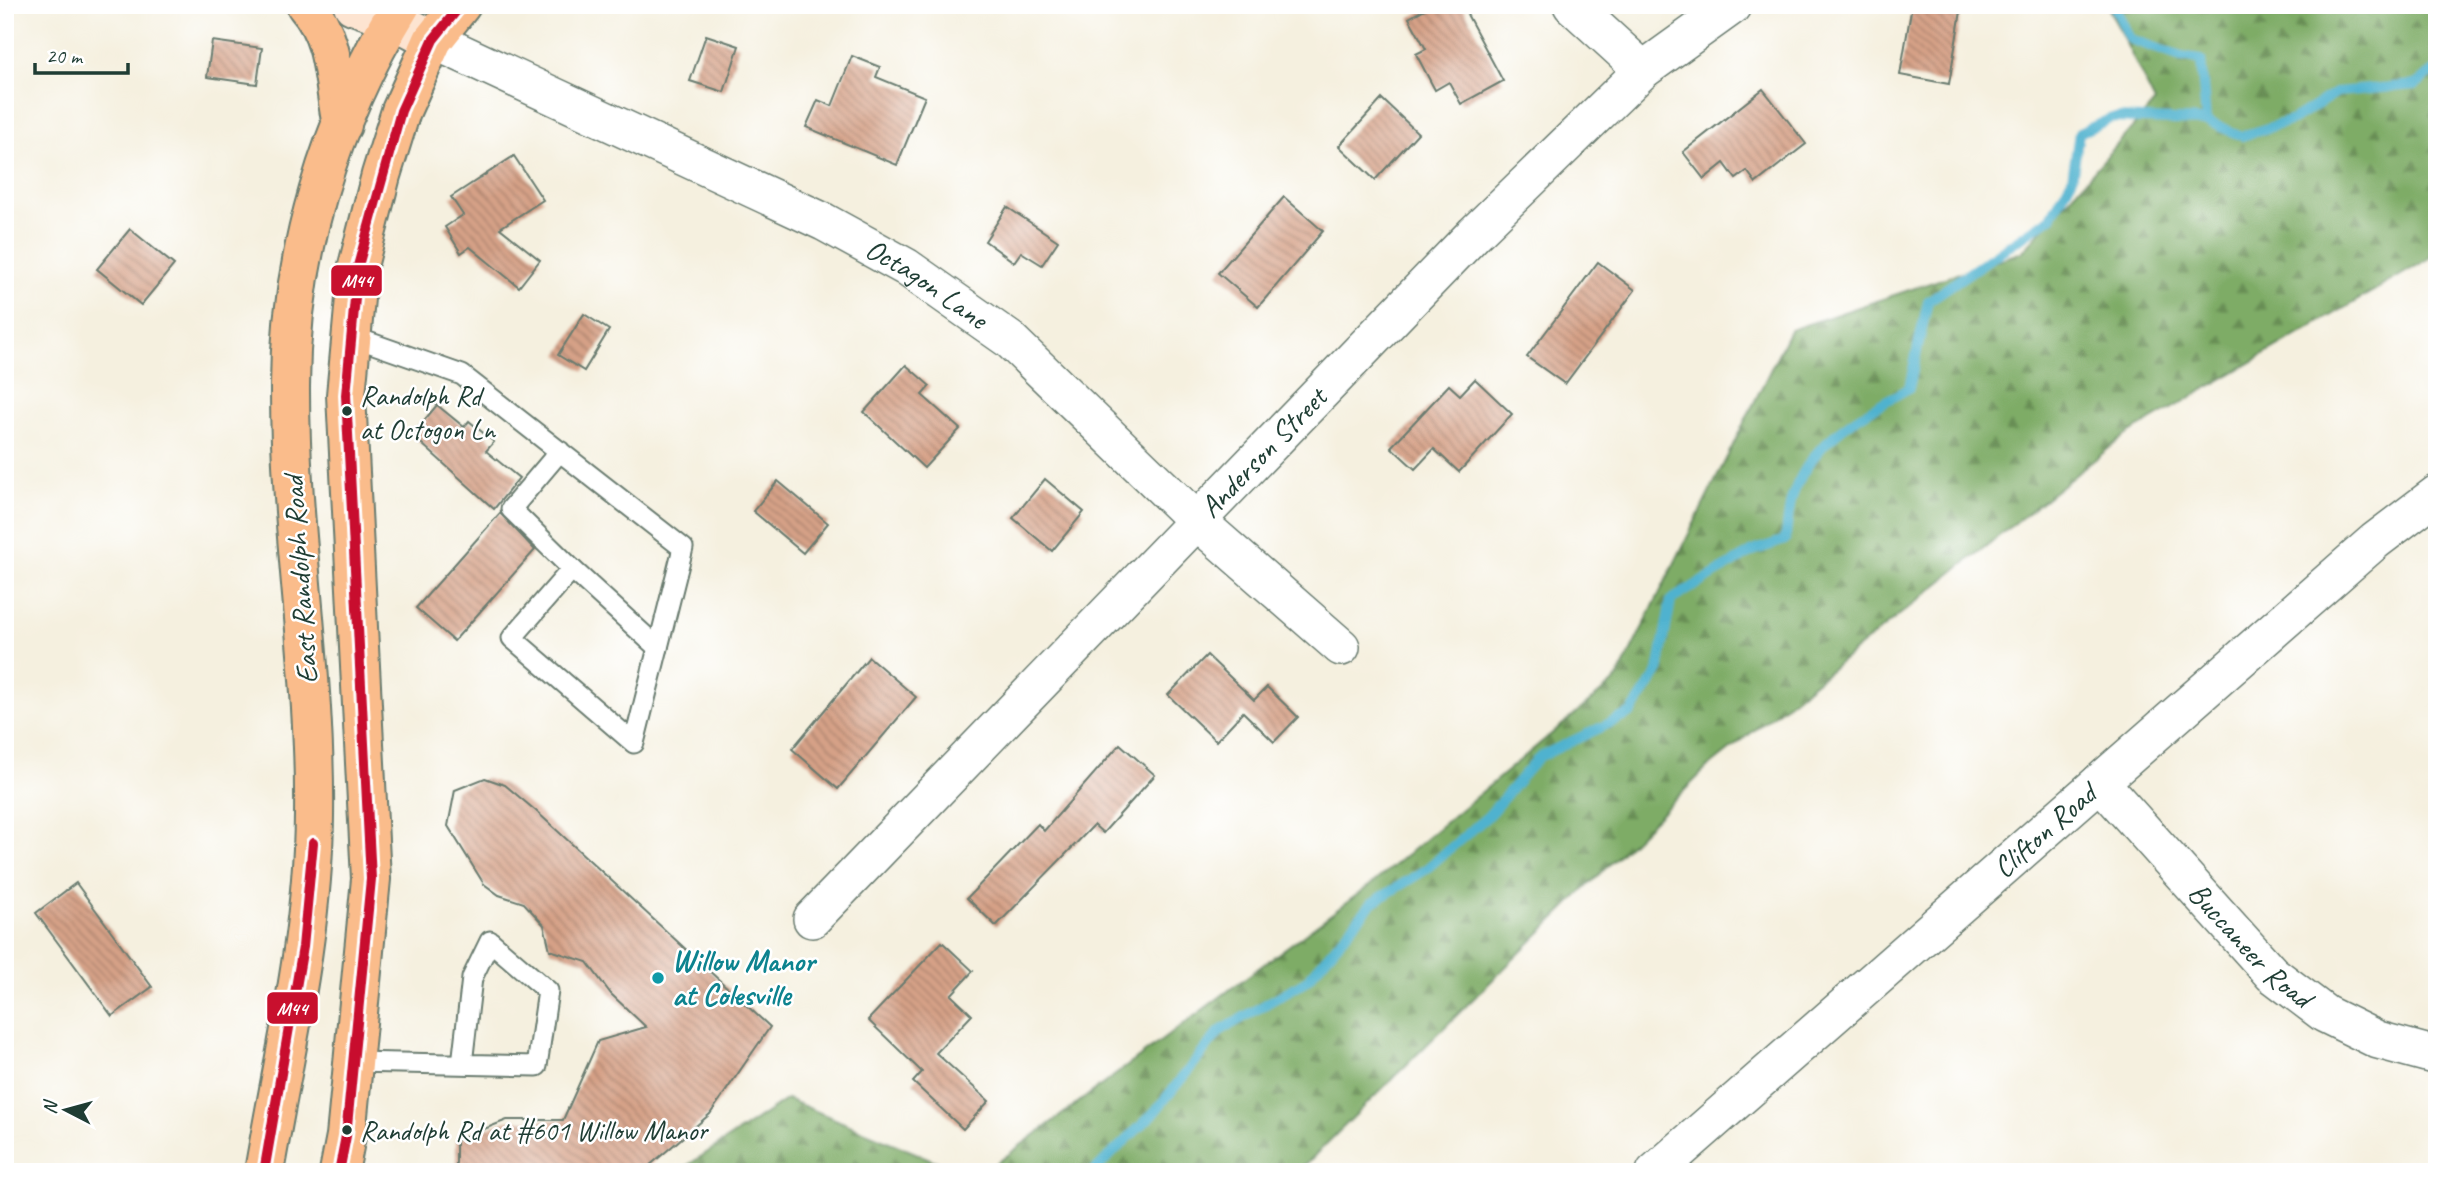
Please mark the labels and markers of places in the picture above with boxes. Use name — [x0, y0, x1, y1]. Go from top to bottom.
place label: Randolph Rd at Octogon Ln — [360, 378, 496, 447]
marker: Randolph Rd at Octogon Ln — [340, 404, 354, 418]
place label: Willow Manor at Colesville — [672, 942, 818, 1014]
marker: Willow Manor at Colesville — [650, 970, 666, 986]
place label: Randolph Rd at #601 Willow Manor — [360, 1113, 709, 1148]
marker: Randolph Rd at #601 Willow Manor — [340, 1123, 354, 1137]

